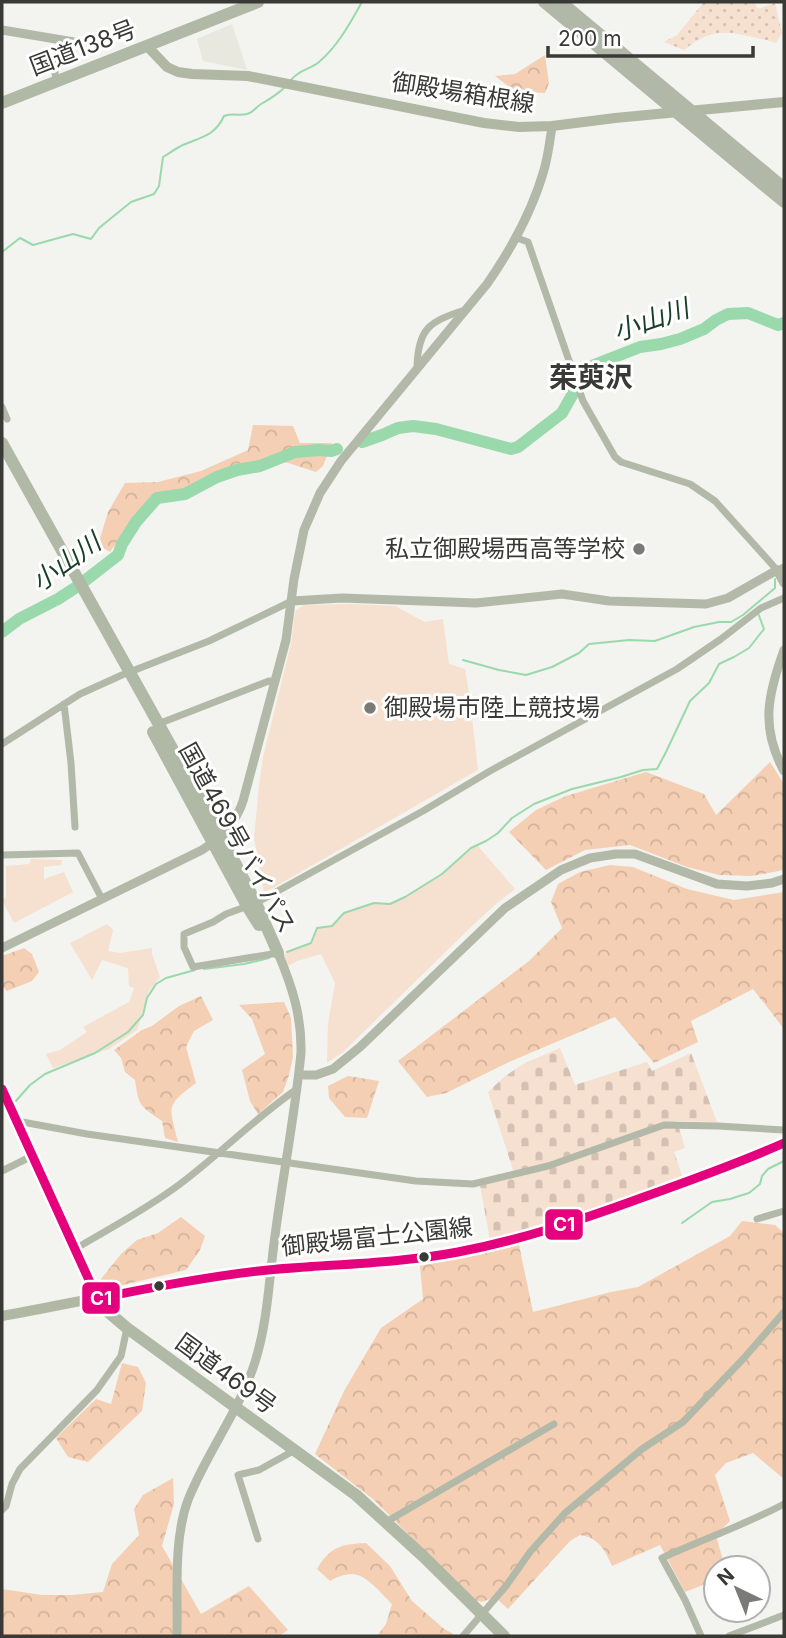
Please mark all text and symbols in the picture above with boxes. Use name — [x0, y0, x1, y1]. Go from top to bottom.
street label: 国道138号 — [26, 14, 140, 81]
scale bar — [548, 14, 753, 58]
text: 200 m — [558, 26, 622, 51]
street label: 御殿場箱根線 — [390, 67, 536, 118]
water label: 小山川 — [609, 291, 696, 347]
district label: 茱萸沢 — [549, 360, 633, 394]
water label: 小山川 — [25, 524, 109, 597]
place label: 私立御殿場西高等学校 — [385, 534, 625, 563]
marker: 私立御殿場西高等学校 — [631, 541, 647, 557]
place label: 御殿場市陸上競技場 — [384, 693, 600, 722]
marker: 御殿場市陸上競技場 — [362, 700, 378, 716]
street label: 国道469号バイパス — [173, 738, 302, 938]
line badge: C1 — [544, 1208, 584, 1241]
street label: 御殿場富士公園線 — [280, 1212, 474, 1261]
text: C1 — [553, 1213, 575, 1236]
unlabelled marker — [417, 1250, 431, 1264]
unlabelled marker — [152, 1279, 166, 1293]
line badge: C1 — [81, 1281, 121, 1315]
text: C1 — [90, 1287, 112, 1310]
street label: 国道469号 — [170, 1327, 282, 1420]
north arrow — [702, 1554, 772, 1624]
text: N — [713, 1564, 739, 1590]

